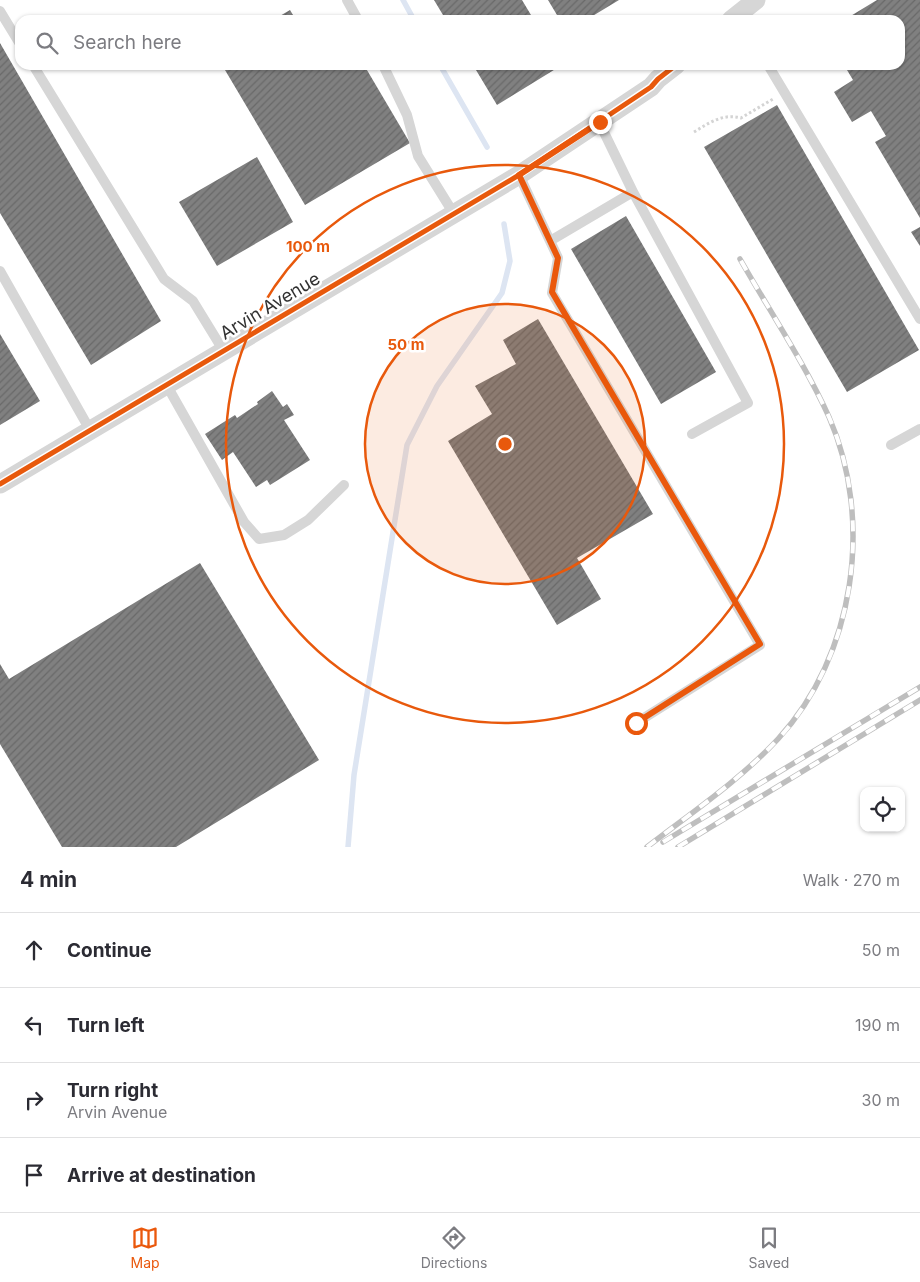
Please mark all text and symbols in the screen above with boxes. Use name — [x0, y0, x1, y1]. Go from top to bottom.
search box — [15, 15, 905, 70]
icon: search — [33, 29, 61, 57]
text: Search here — [73, 31, 182, 54]
route end — [589, 111, 612, 134]
text: 100 m — [286, 237, 330, 256]
street label: Arvin Avenue — [216, 267, 324, 344]
text: 50 m — [388, 335, 424, 354]
centre of rings — [496, 435, 514, 453]
route start — [625, 712, 648, 735]
map controls — [860, 787, 905, 832]
button: locate — [860, 787, 905, 832]
text: 4 min — [20, 867, 77, 892]
text: Walk · 270 m — [803, 870, 900, 890]
icon: ahead — [20, 936, 48, 964]
text: Continue — [67, 939, 152, 962]
text: 50 m — [862, 940, 900, 960]
icon: left — [20, 1011, 48, 1039]
text: Turn left — [67, 1014, 145, 1037]
text: 190 m — [855, 1015, 900, 1035]
text: Turn right — [67, 1079, 158, 1102]
icon: right — [20, 1086, 48, 1114]
text: 30 m — [862, 1090, 900, 1110]
text: Arvin Avenue — [67, 1102, 167, 1122]
icon: arrive — [20, 1161, 48, 1189]
text: Arrive at destination — [67, 1164, 256, 1187]
tab: Map — [131, 1224, 160, 1271]
tab: Directions — [421, 1224, 487, 1271]
tab: Saved — [748, 1224, 789, 1271]

